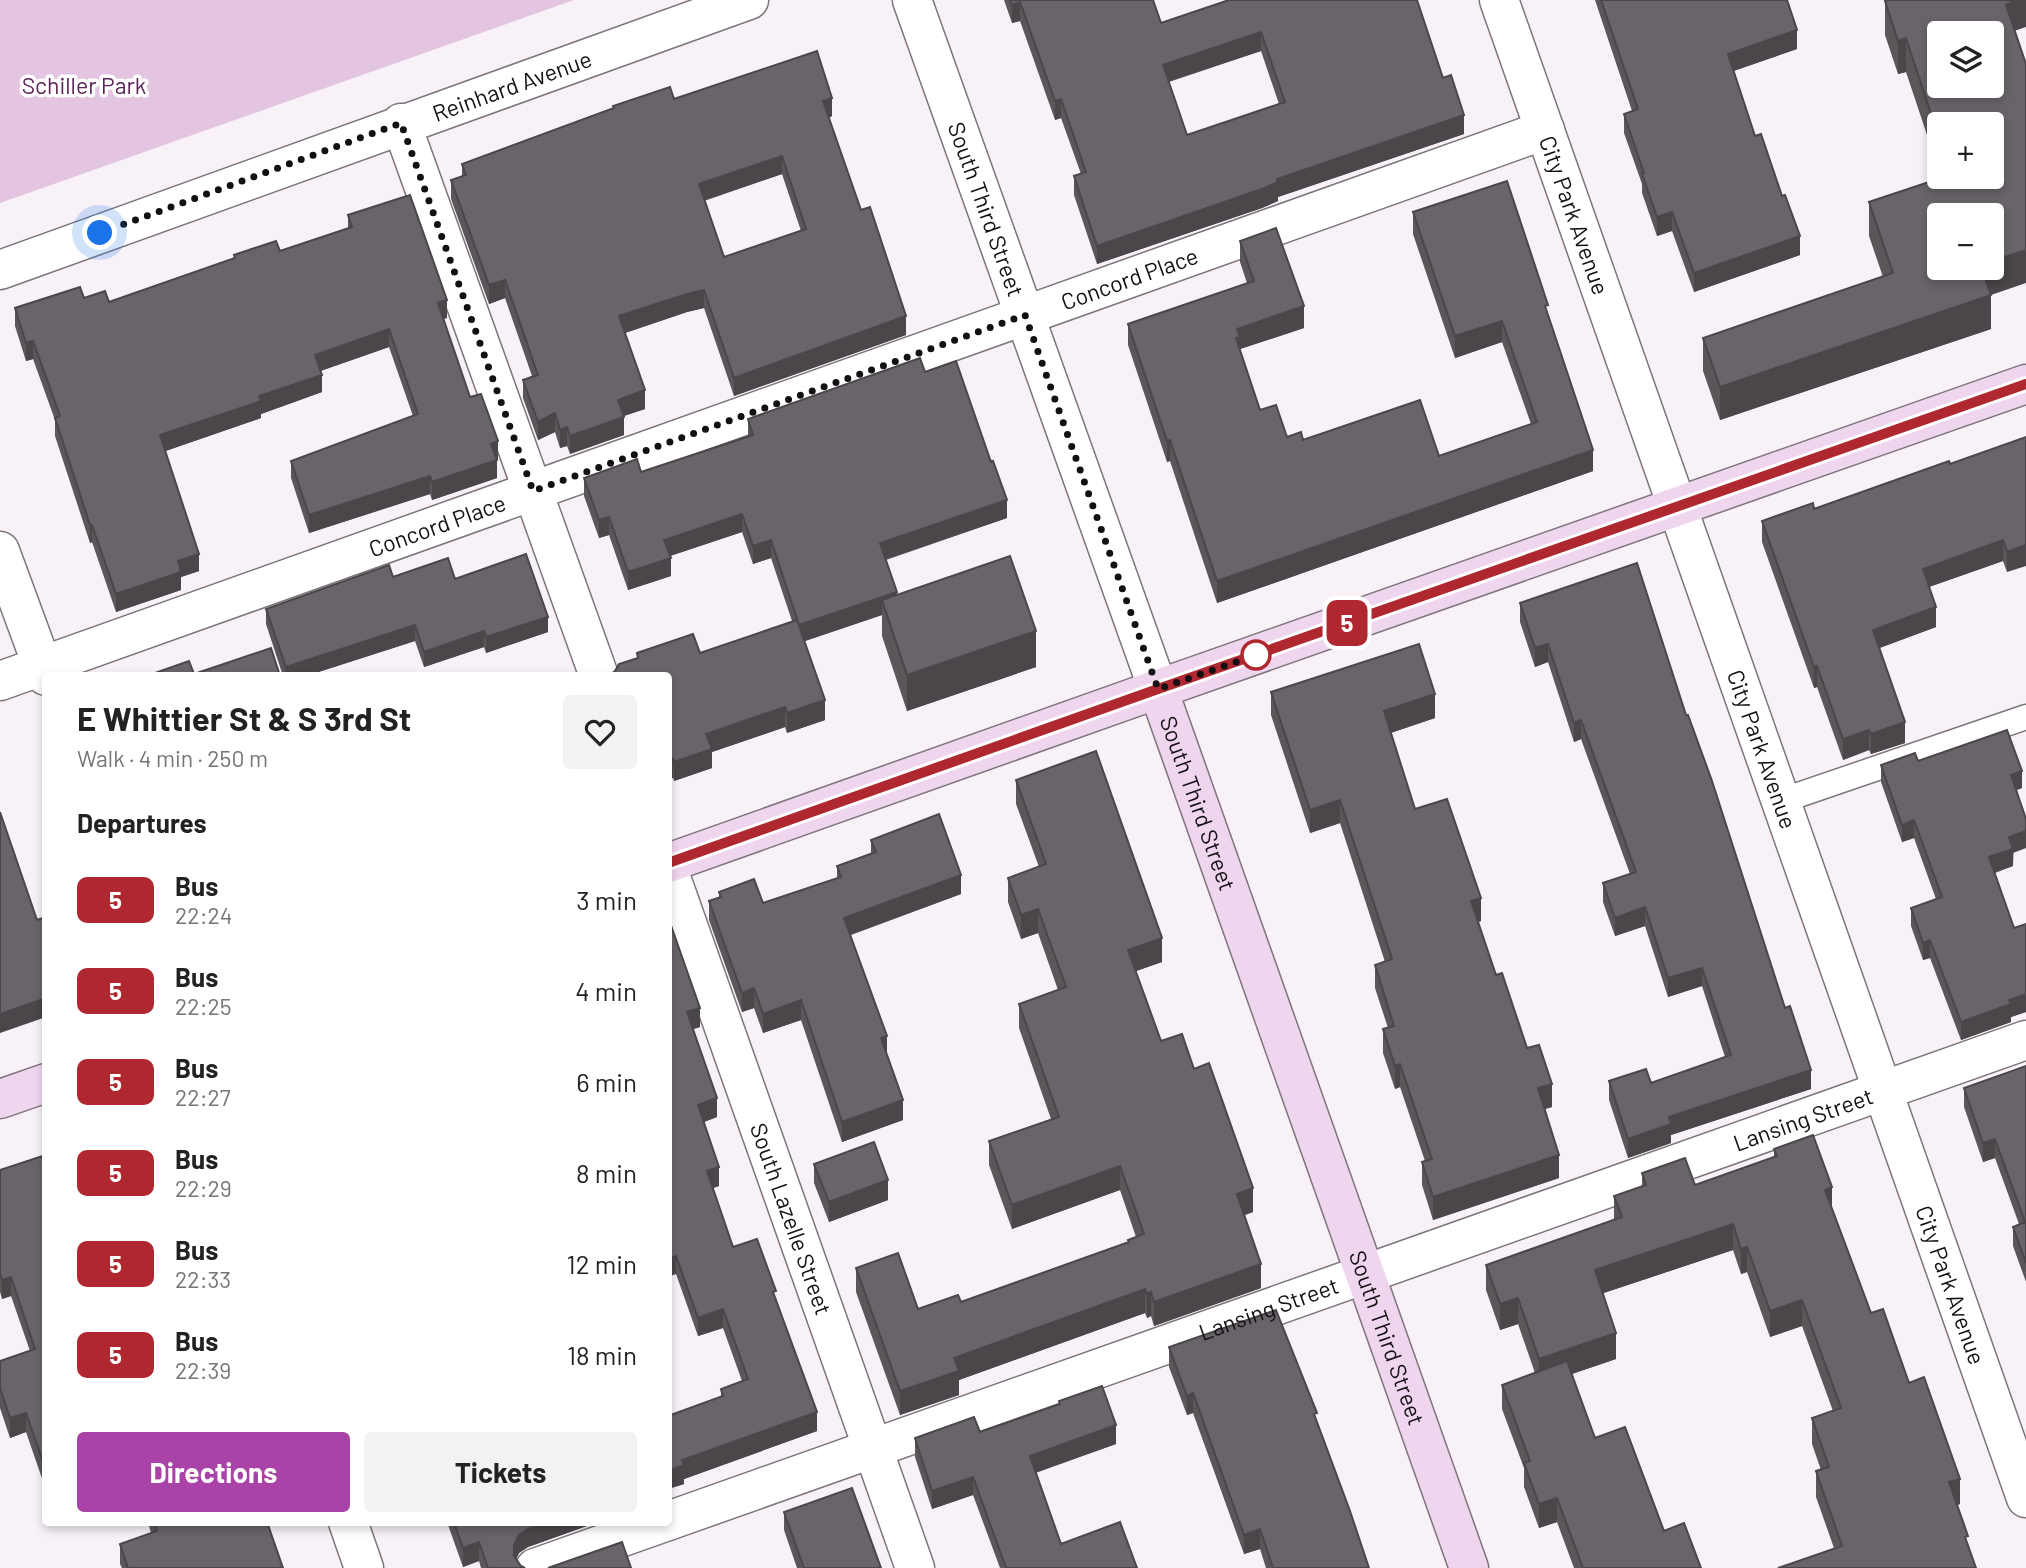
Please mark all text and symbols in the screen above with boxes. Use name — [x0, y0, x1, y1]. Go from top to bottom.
map controls — [1927, 21, 2004, 280]
button: layers — [1927, 21, 2004, 98]
street label: Reinhard Avenue — [428, 44, 595, 127]
park label: Schiller Park — [22, 71, 146, 99]
button: + — [1927, 112, 2004, 189]
street label: South Third Street — [943, 118, 1031, 300]
street label: City Park Avenue — [1534, 132, 1615, 298]
button: − — [1927, 203, 2004, 280]
your location — [82, 215, 117, 250]
street label: Concord Place — [1057, 241, 1202, 316]
street label: Concord Place — [365, 488, 509, 562]
line badge: 5 — [1324, 600, 1370, 646]
text: 5 — [1341, 608, 1353, 637]
unlabelled marker — [1241, 640, 1271, 670]
street label: City Park Avenue — [1722, 666, 1803, 832]
button: heart — [563, 695, 637, 769]
text: E Whittier St & S 3rd St — [77, 698, 411, 738]
street label: South Third Street — [1155, 712, 1242, 894]
text: Walk · 4 min · 250 m — [77, 744, 268, 772]
text: Departures — [77, 807, 207, 838]
text: Bus — [175, 870, 218, 901]
text: 3 min — [576, 884, 637, 915]
text: 5 — [109, 885, 122, 914]
text: 22:24 — [175, 901, 232, 929]
text: Bus — [175, 961, 218, 992]
text: 4 min — [575, 975, 637, 1006]
text: 5 — [109, 976, 122, 1005]
text: 22:25 — [175, 992, 232, 1020]
text: Bus — [175, 1052, 218, 1083]
text: 6 min — [576, 1066, 637, 1097]
text: 5 — [109, 1067, 122, 1096]
street label: Lansing Street — [1729, 1081, 1877, 1157]
text: 22:27 — [175, 1083, 231, 1111]
street label: South Lazelle Street — [745, 1119, 838, 1318]
text: Bus — [175, 1143, 218, 1174]
text: 8 min — [576, 1157, 637, 1188]
text: 5 — [109, 1158, 122, 1187]
text: 22:29 — [175, 1174, 232, 1202]
street label: City Park Avenue — [1910, 1202, 1992, 1368]
text: Bus — [175, 1234, 218, 1265]
street label: South Third Street — [1344, 1247, 1431, 1429]
text: 12 min — [567, 1248, 637, 1279]
text: 5 — [109, 1249, 122, 1278]
text: 22:33 — [175, 1265, 231, 1293]
street label: Lansing Street — [1195, 1271, 1342, 1346]
text: Bus — [175, 1325, 218, 1356]
text: 18 min — [567, 1339, 637, 1370]
text: 5 — [109, 1340, 122, 1369]
text: 22:39 — [175, 1356, 231, 1384]
button: Directions — [77, 1432, 350, 1512]
button: Tickets — [364, 1432, 637, 1512]

